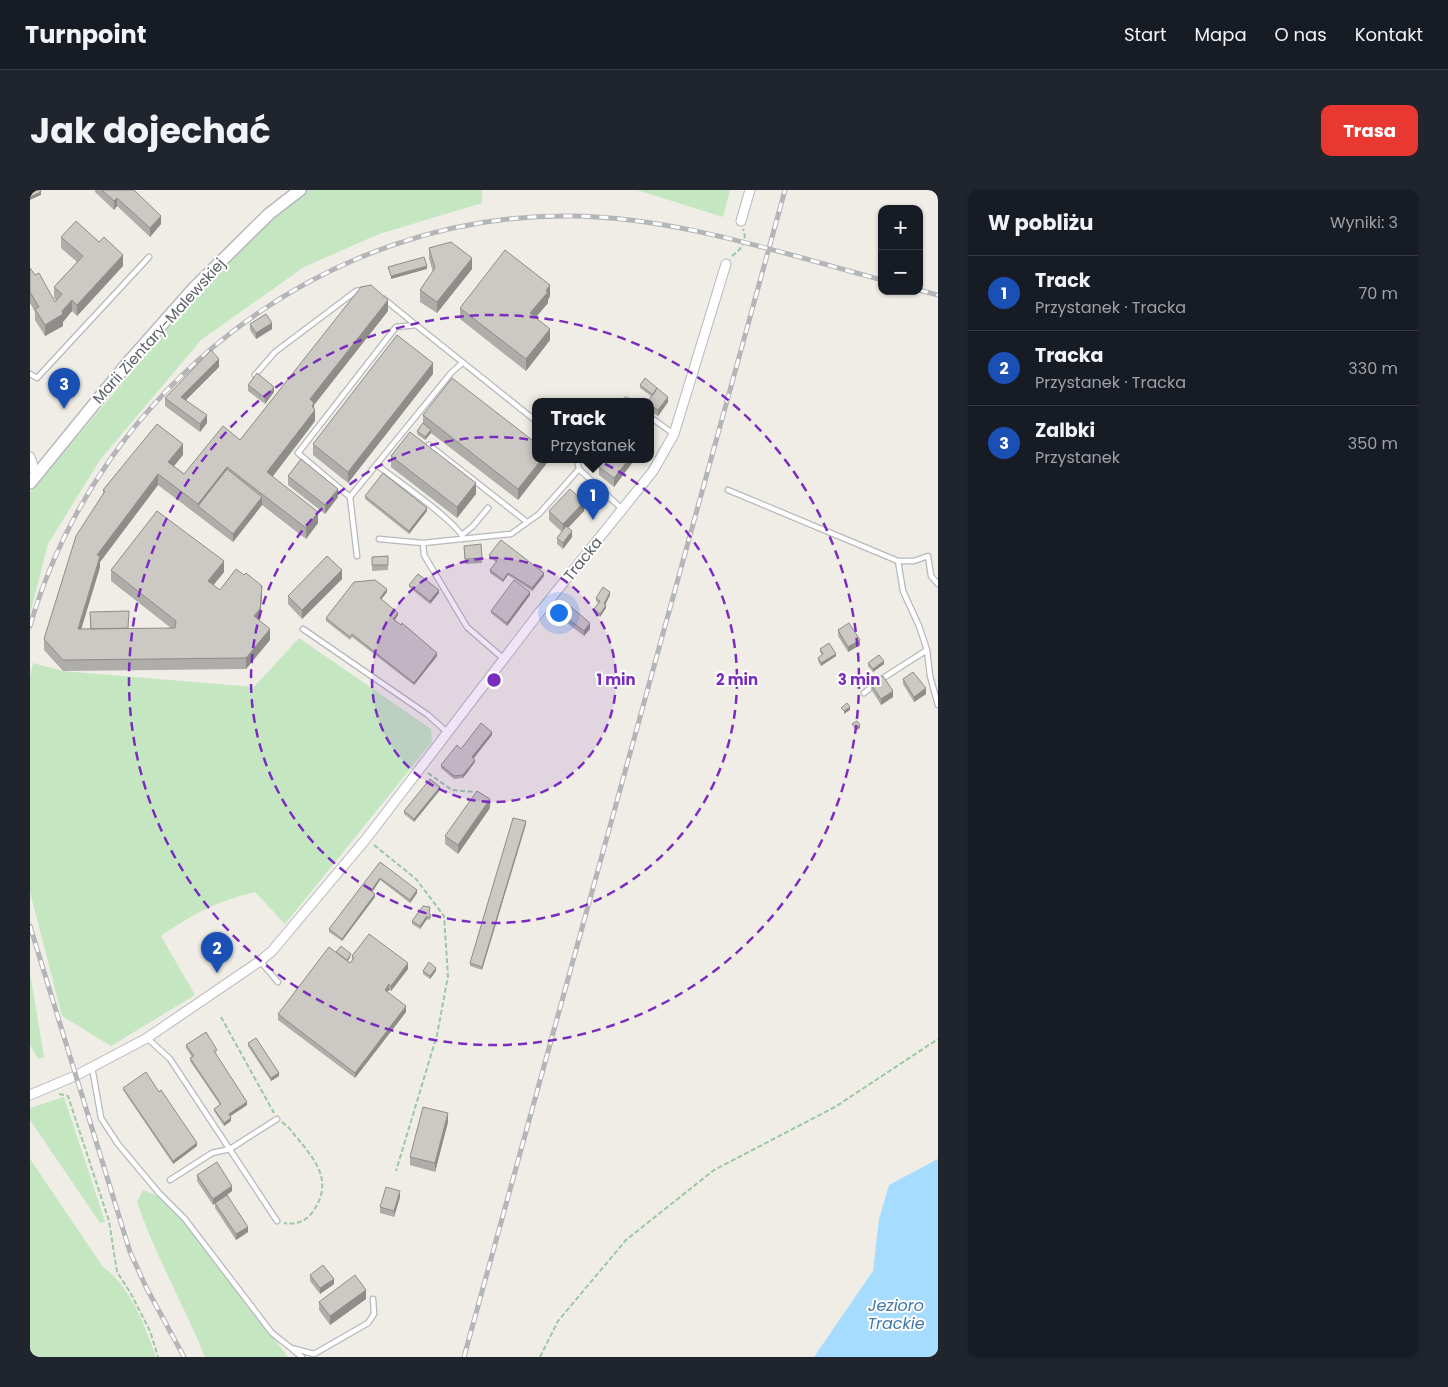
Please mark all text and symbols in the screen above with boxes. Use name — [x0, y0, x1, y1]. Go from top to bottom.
text: Turnpoint — [25, 18, 146, 51]
text: Start — [1124, 22, 1167, 47]
text: Mapa — [1195, 22, 1247, 47]
text: O nas — [1275, 22, 1327, 47]
text: Kontakt — [1355, 22, 1423, 47]
button: Trasa — [1321, 105, 1418, 156]
text: Jak dojechać — [30, 106, 271, 155]
map controls — [878, 205, 923, 295]
button: + — [878, 205, 923, 250]
text: W pobliżu — [988, 208, 1093, 237]
text: Wyniki: 3 — [1330, 211, 1398, 234]
button: − — [878, 250, 923, 295]
street label: Marii Zientary-Malewskiej — [88, 253, 230, 408]
text: Track — [1035, 267, 1091, 294]
text: 1 — [1001, 282, 1007, 305]
text: 70 m — [1358, 282, 1398, 305]
text: Przystanek · Tracka — [1035, 296, 1186, 319]
text: Tracka — [1035, 342, 1103, 369]
text: 2 — [999, 357, 1009, 380]
text: 330 m — [1348, 357, 1398, 380]
pin: 3 — [48, 368, 80, 409]
text: Przystanek · Tracka — [1035, 371, 1186, 394]
popup — [532, 398, 654, 463]
text: Track — [551, 405, 606, 432]
text: Zalbki — [1035, 417, 1095, 444]
text: 3 — [999, 432, 1009, 455]
text: 350 m — [1348, 432, 1398, 455]
text: Przystanek — [551, 434, 635, 457]
text: Przystanek — [1035, 446, 1120, 469]
pin: 1 — [577, 479, 609, 520]
street label: Tracka — [558, 532, 607, 585]
your location — [546, 600, 572, 626]
text: 1 min — [596, 669, 636, 690]
text: 2 min — [716, 669, 758, 690]
text: 3 min — [838, 669, 880, 690]
centre of rings — [485, 671, 503, 689]
pin: 2 — [201, 932, 233, 973]
water label: Jezioro Trackie — [867, 1294, 925, 1335]

